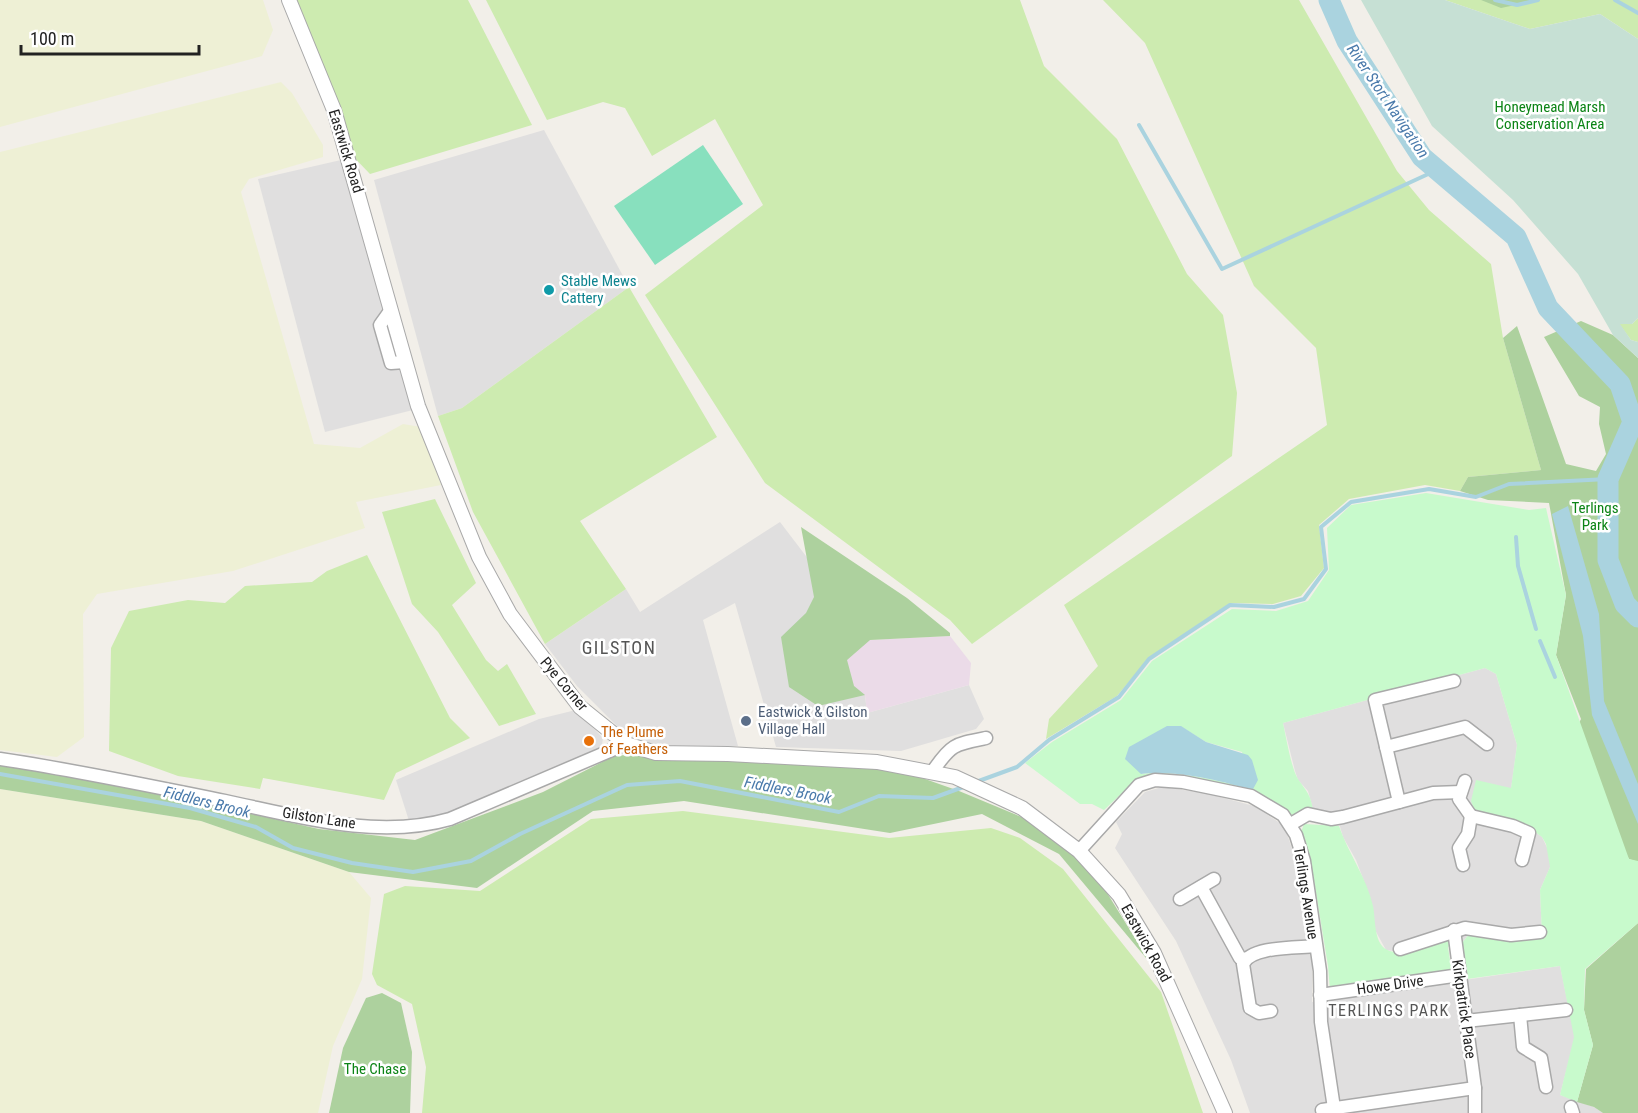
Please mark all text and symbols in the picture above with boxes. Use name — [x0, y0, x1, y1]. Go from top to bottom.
scale bar — [21, 18, 200, 56]
text: 100 m — [30, 28, 74, 49]
water label: River Stort Navigation — [1343, 40, 1433, 162]
park label: Honeymead Marsh Conservation Area — [1495, 98, 1605, 133]
street label: Eastwick Road — [325, 107, 367, 195]
place label: Stable Mews Cattery — [561, 272, 637, 307]
marker: Stable Mews Cattery — [542, 283, 556, 297]
park label: Terlings Park — [1571, 499, 1619, 534]
district label: GILSTON — [582, 637, 656, 658]
street label: Pye Corner — [536, 653, 592, 715]
place label: Eastwick & Gilston Village Hall — [758, 703, 868, 738]
marker: Eastwick & Gilston Village Hall — [739, 714, 753, 728]
place label: The Plume of Feathers — [601, 723, 668, 758]
marker: The Plume of Feathers — [582, 734, 596, 748]
water label: Fiddlers Brook — [743, 772, 834, 808]
water label: Fiddlers Brook — [162, 782, 253, 822]
street label: Gilston Lane — [281, 803, 357, 833]
street label: Terlings Avenue — [1290, 845, 1322, 941]
street label: Eastwick Road — [1117, 901, 1175, 985]
street label: Kirkpatrick Place — [1448, 958, 1480, 1060]
street label: Howe Drive — [1356, 971, 1424, 999]
district label: TERLINGS PARK — [1328, 1001, 1450, 1020]
park label: The Chase — [344, 1060, 406, 1078]

